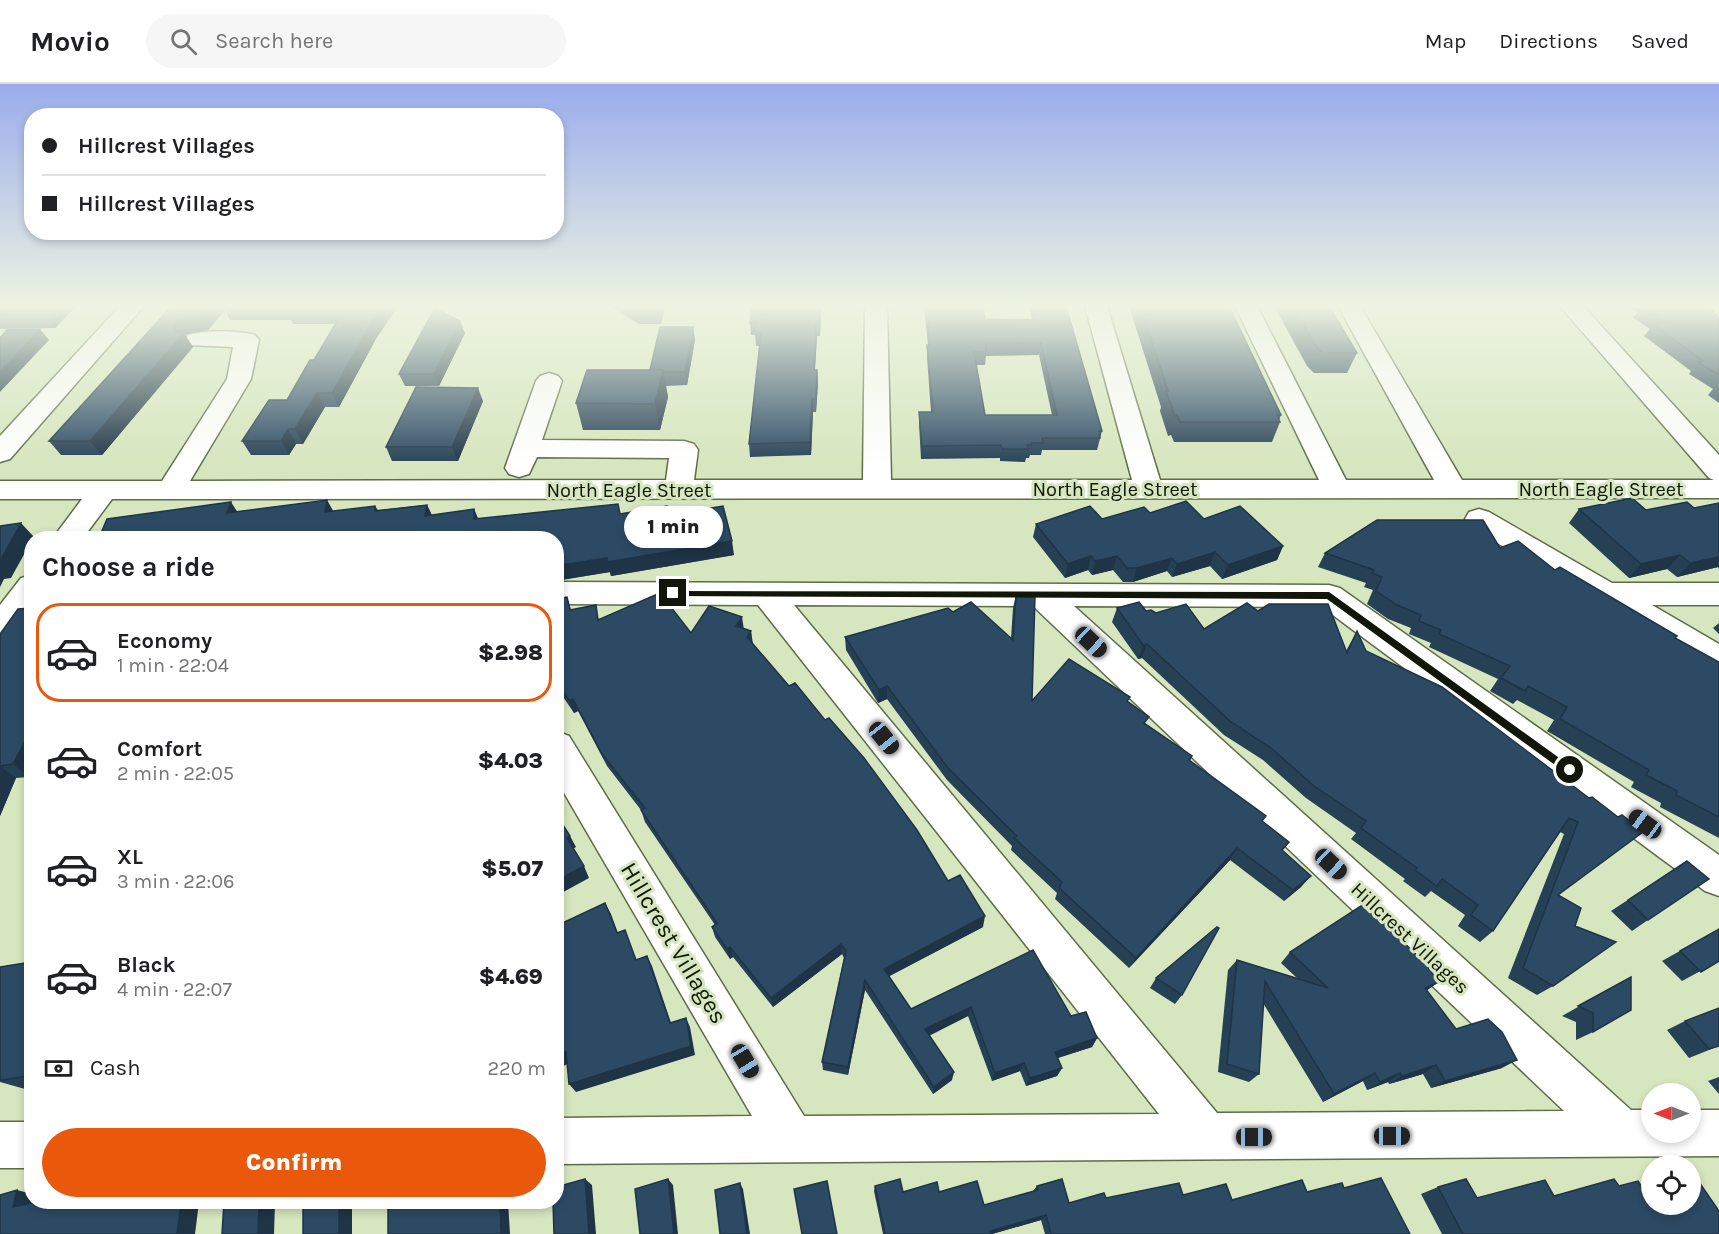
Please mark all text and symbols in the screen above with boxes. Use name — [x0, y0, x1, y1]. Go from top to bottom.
search box — [146, 14, 566, 68]
text: Movio — [30, 25, 110, 58]
icon: search — [167, 25, 200, 58]
text: Search here — [215, 28, 333, 54]
text: Map — [1425, 29, 1466, 53]
text: Directions — [1499, 29, 1598, 53]
text: Saved — [1631, 29, 1689, 53]
text: Hillcrest Villages — [78, 133, 255, 159]
text: Hillcrest Villages — [78, 191, 255, 217]
street label: North Eagle Street — [1032, 478, 1198, 501]
street label: North Eagle Street — [1518, 478, 1684, 501]
street label: North Eagle Street — [546, 479, 712, 502]
callout: 1 min — [624, 506, 722, 548]
text: 1 min — [647, 515, 700, 538]
text: Choose a ride — [42, 551, 215, 583]
route end — [659, 579, 686, 606]
car — [1072, 623, 1110, 661]
icon: car — [45, 626, 99, 680]
text: Economy — [117, 628, 212, 654]
text: $2.98 — [478, 640, 543, 666]
text: 1 min · 22:04 — [117, 654, 229, 677]
car — [866, 718, 902, 758]
icon: car — [45, 734, 99, 788]
text: Comfort — [117, 736, 202, 762]
text: $4.03 — [478, 748, 543, 774]
route start — [1556, 756, 1583, 783]
text: 2 min · 22:05 — [117, 762, 234, 785]
car — [1625, 806, 1665, 842]
icon: car — [45, 842, 99, 896]
text: XL — [117, 844, 143, 870]
car — [1312, 845, 1350, 883]
text: $5.07 — [481, 856, 543, 882]
street label: Hillcrest Villages — [615, 857, 733, 1029]
text: 3 min · 22:06 — [117, 870, 234, 893]
street label: Hillcrest Villages — [1346, 878, 1474, 998]
icon: car — [45, 950, 99, 1004]
text: Black — [117, 952, 176, 978]
text: $4.69 — [479, 964, 543, 990]
text: 4 min · 22:07 — [117, 978, 232, 1001]
car — [728, 1041, 762, 1081]
icon: cash — [42, 1052, 75, 1085]
text: Cash — [90, 1055, 140, 1081]
text: 220 m — [487, 1057, 546, 1080]
north arrow — [1641, 1083, 1701, 1143]
map controls — [1641, 1083, 1701, 1215]
car — [1374, 1127, 1410, 1145]
button: Confirm — [42, 1128, 546, 1197]
car — [1236, 1128, 1272, 1146]
button: locate — [1641, 1155, 1701, 1215]

